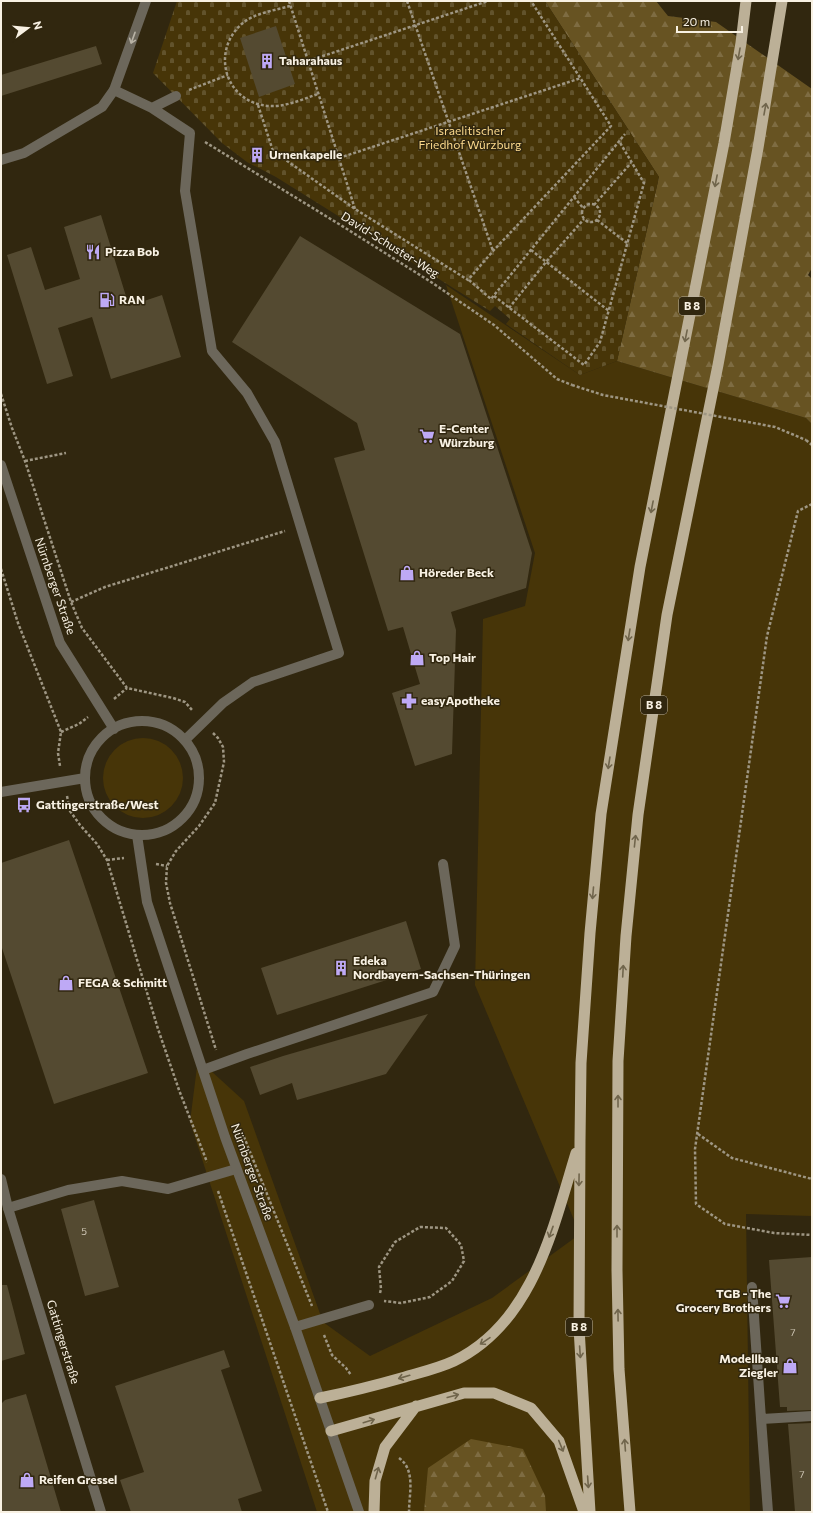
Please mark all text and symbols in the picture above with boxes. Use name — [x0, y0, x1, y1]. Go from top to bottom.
north arrow — [8, 8, 48, 48]
scale bar — [677, 8, 742, 34]
text: 20 m — [683, 14, 710, 28]
text: N — [31, 19, 45, 31]
one-way arrow — [129, 31, 136, 44]
one-way arrow — [735, 47, 743, 60]
building icon: Taharahaus — [258, 52, 276, 70]
place label: Taharahaus — [279, 53, 343, 67]
one-way arrow — [761, 103, 769, 116]
park label: Israelitischer Friedhof Würzburg — [418, 123, 522, 151]
building icon: Urnenkapelle — [248, 146, 266, 164]
place label: Urnenkapelle — [269, 147, 342, 161]
one-way arrow — [712, 174, 720, 187]
street label: David-Schuster-Weg — [339, 208, 443, 280]
restaurant icon: Pizza Bob — [84, 243, 102, 261]
place label: Pizza Bob — [105, 244, 159, 258]
fuel station icon: RAN — [98, 291, 116, 309]
place label: RAN — [119, 292, 145, 306]
road number: B 8 — [679, 297, 705, 315]
one-way arrow — [682, 329, 690, 342]
place label: E-Center Würzburg — [439, 421, 495, 449]
supermarket icon: E-Center Würzburg — [418, 427, 436, 445]
one-way arrow — [647, 500, 655, 513]
street label: Nürnberger Straße — [33, 535, 79, 636]
shop icon: Höreder Beck — [398, 564, 416, 582]
place label: Höreder Beck — [419, 565, 494, 579]
one-way arrow — [625, 628, 633, 641]
shop icon: Top Hair — [408, 649, 426, 667]
place label: Top Hair — [429, 650, 476, 664]
pharmacy icon: easyApotheke — [400, 692, 418, 710]
place label: easyApotheke — [421, 693, 500, 707]
road number: B 8 — [641, 696, 667, 714]
one-way arrow — [604, 757, 612, 770]
bus stop icon: Gattingerstraße/West — [15, 796, 33, 814]
place label: Gattingerstraße/West — [36, 797, 159, 811]
one-way arrow — [631, 835, 639, 848]
one-way arrow — [590, 886, 597, 899]
place label: Edeka Nordbayern-Sachsen-Thüringen — [353, 953, 530, 981]
building icon: Edeka Nordbayern-Sachsen-Thüringen — [332, 959, 350, 977]
one-way arrow — [620, 965, 627, 978]
shop icon: FEGA & Schmitt — [57, 974, 75, 992]
place label: FEGA & Schmitt — [78, 975, 167, 989]
one-way arrow — [614, 1095, 622, 1108]
street label: Nürnberger Straße — [229, 1121, 277, 1222]
one-way arrow — [575, 1173, 583, 1186]
house number: 5 — [81, 1225, 87, 1237]
one-way arrow — [547, 1225, 555, 1237]
one-way arrow — [613, 1225, 621, 1238]
place label: TGB - The Grocery Brothers — [676, 1286, 771, 1314]
supermarket icon: TGB - The Grocery Brothers — [774, 1292, 792, 1310]
street label: Gattingerstraße — [45, 1298, 83, 1385]
one-way arrow — [614, 1309, 622, 1322]
road number: B 8 — [566, 1318, 592, 1336]
house number: 7 — [790, 1326, 796, 1338]
one-way arrow — [480, 1337, 491, 1345]
one-way arrow — [577, 1345, 584, 1358]
place label: Modellbau Ziegler — [719, 1351, 778, 1379]
shop icon: Modellbau Ziegler — [781, 1357, 799, 1375]
one-way arrow — [397, 1374, 410, 1381]
one-way arrow — [446, 1392, 459, 1399]
one-way arrow — [362, 1417, 375, 1424]
one-way arrow — [622, 1439, 629, 1452]
one-way arrow — [557, 1440, 565, 1452]
one-way arrow — [374, 1467, 381, 1480]
house number: 7 — [799, 1468, 805, 1480]
shop icon: Reifen Gressel — [18, 1471, 36, 1489]
place label: Reifen Gressel — [39, 1472, 117, 1486]
one-way arrow — [585, 1475, 592, 1488]

